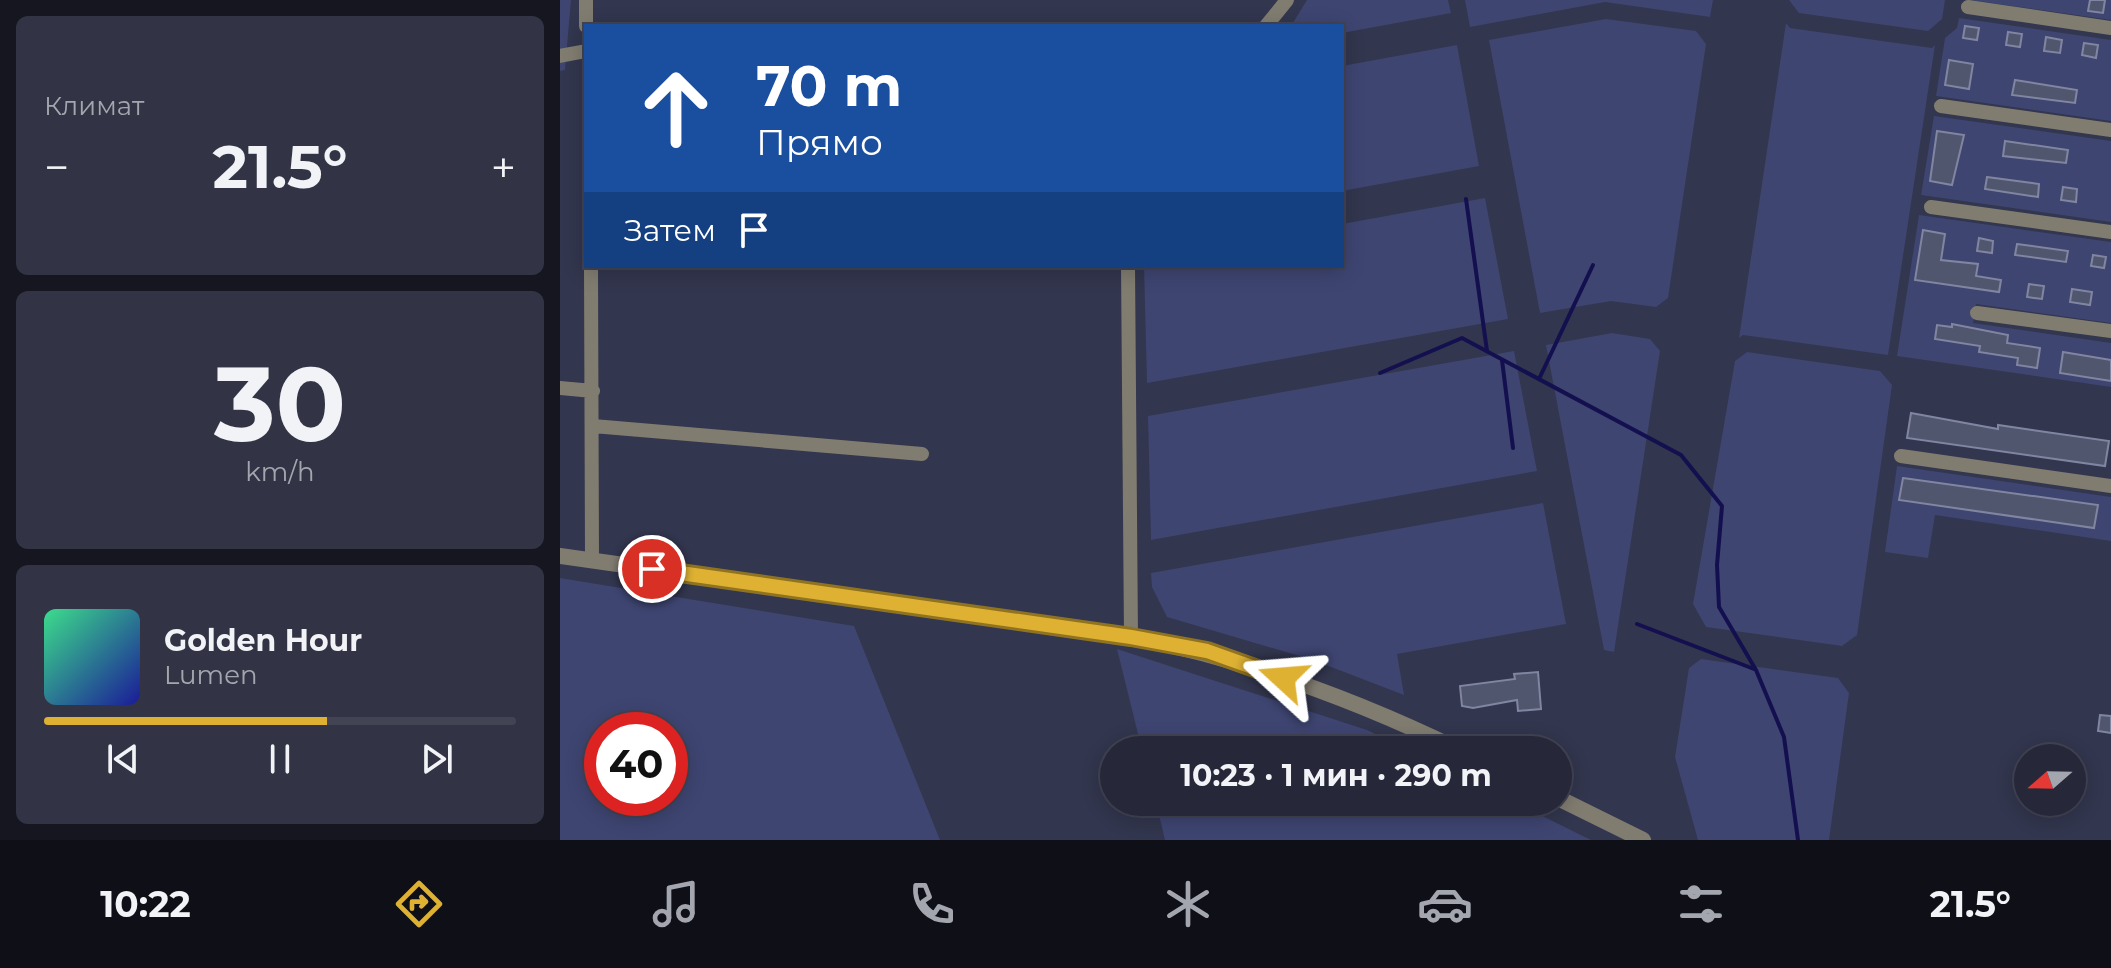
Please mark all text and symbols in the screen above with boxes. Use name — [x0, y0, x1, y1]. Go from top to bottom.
text: 70 m — [756, 52, 902, 120]
icon: ahead — [624, 56, 728, 160]
text: Климат — [44, 90, 144, 122]
text: Прямо — [756, 120, 883, 164]
text: 21.5° — [212, 130, 348, 203]
text: − — [44, 140, 69, 194]
text: + — [491, 140, 516, 194]
icon: arrive — [732, 208, 776, 252]
text: Затем — [624, 212, 716, 249]
text: 30 — [214, 340, 346, 467]
text: km/h — [245, 456, 315, 488]
pin — [618, 535, 686, 603]
icon: arrive — [630, 547, 674, 591]
text: Golden Hour — [164, 622, 362, 659]
position arrow — [1241, 636, 1325, 720]
text: Lumen — [164, 659, 257, 691]
speed limit sign: 40 — [584, 712, 688, 816]
icon: previous — [101, 737, 145, 781]
icon: pause — [258, 737, 302, 781]
icon: next — [415, 737, 459, 781]
north arrow — [2014, 744, 2086, 816]
map controls — [2014, 744, 2086, 816]
text: 10:23 · 1 мин · 290 m — [1180, 757, 1492, 794]
icon: directions — [391, 876, 447, 932]
icon: music — [648, 876, 704, 932]
icon: phone — [904, 876, 960, 932]
icon: climate — [1160, 876, 1216, 932]
icon: car — [1417, 876, 1473, 932]
icon: filters — [1673, 876, 1729, 932]
text: 10:22 — [100, 882, 191, 926]
text: 21.5° — [1930, 882, 2011, 926]

